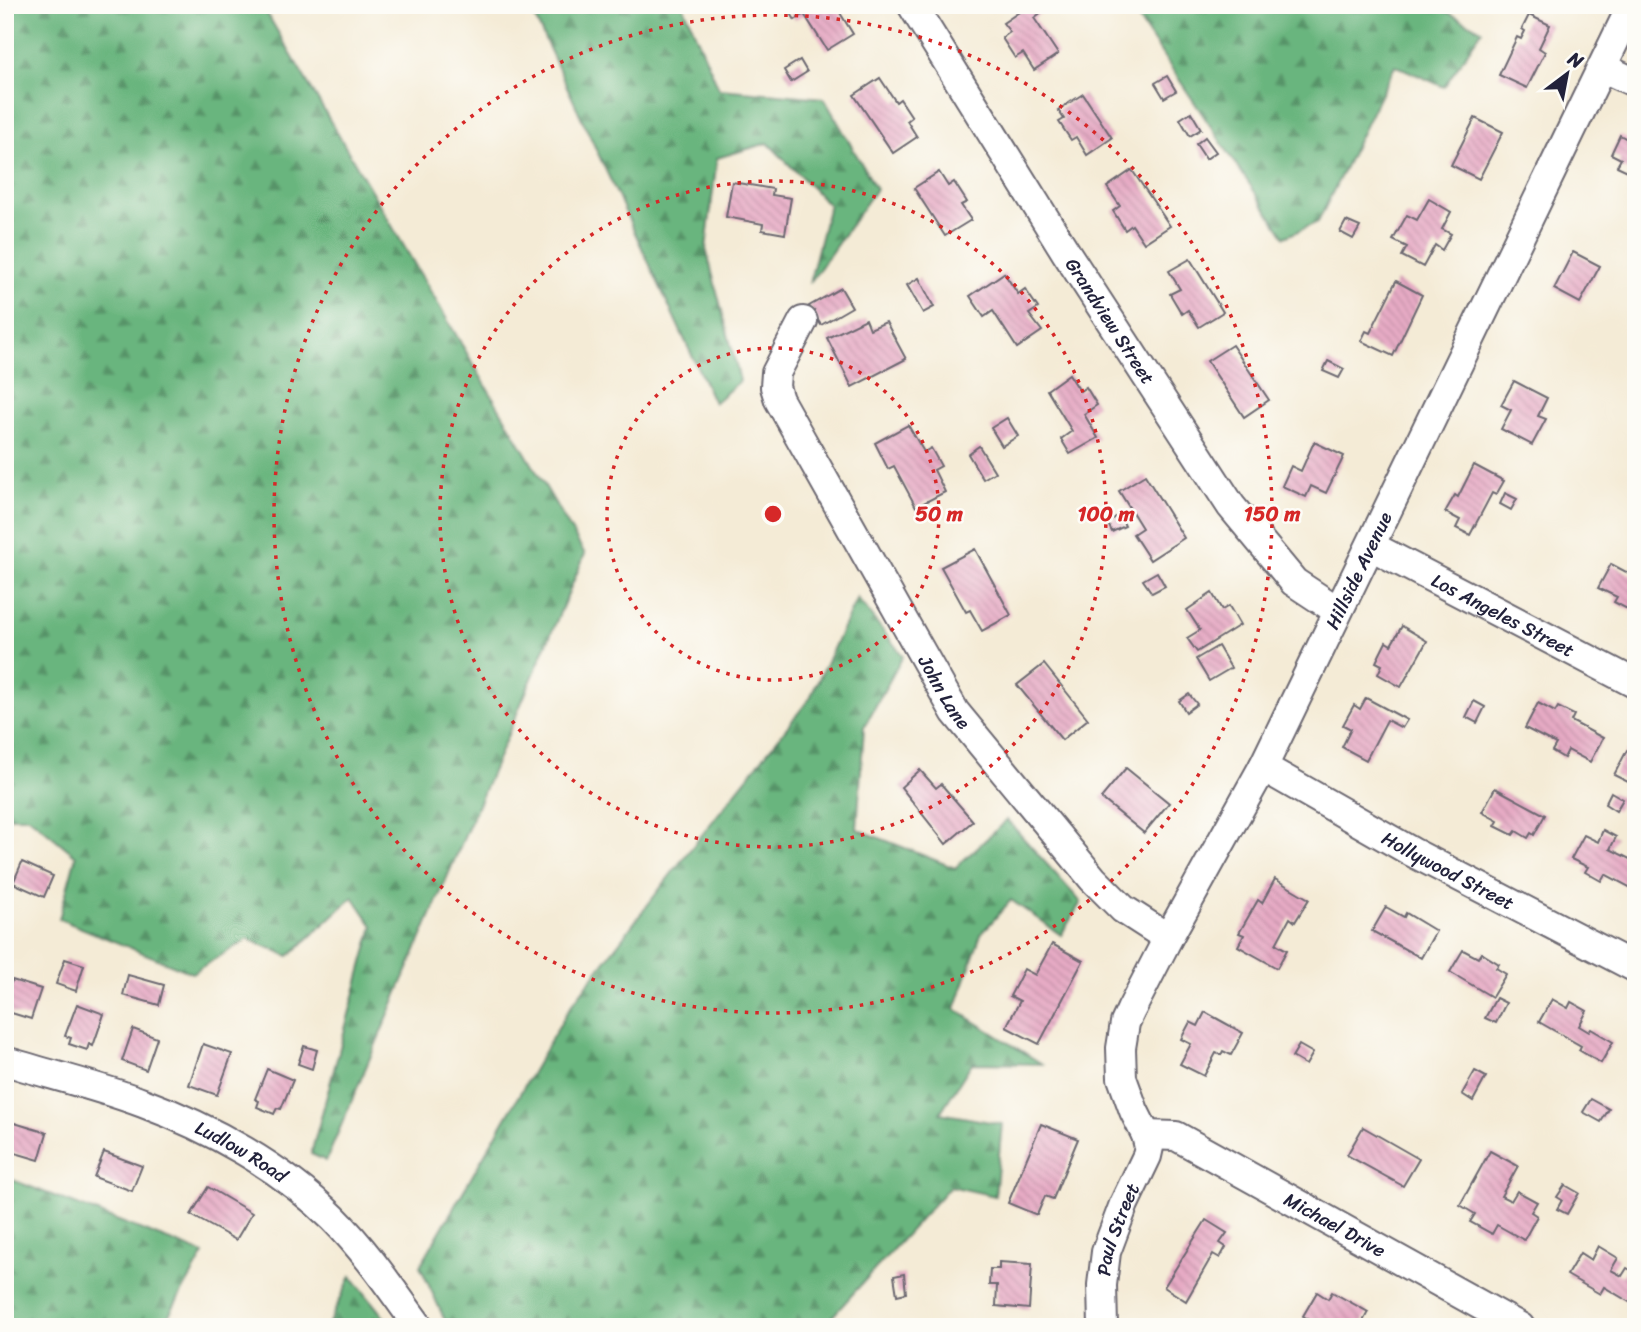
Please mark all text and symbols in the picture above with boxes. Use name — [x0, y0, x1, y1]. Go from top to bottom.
north arrow — [1532, 38, 1602, 108]
text: N — [1561, 42, 1591, 78]
street label: Grandview Street — [1057, 251, 1164, 391]
text: 50 m — [915, 495, 964, 533]
text: 100 m — [1077, 495, 1135, 533]
text: 150 m — [1244, 495, 1301, 533]
centre of rings — [761, 502, 785, 526]
street label: Hillside Avenue — [1316, 506, 1401, 635]
street label: Los Angeles Street — [1426, 564, 1581, 666]
street label: John Lane — [909, 648, 979, 737]
street label: Hollywood Street — [1375, 822, 1520, 919]
street label: Ludlow Road — [190, 1111, 296, 1192]
street label: Paul Street — [1087, 1177, 1148, 1278]
street label: Michael Drive — [1278, 1183, 1392, 1266]

